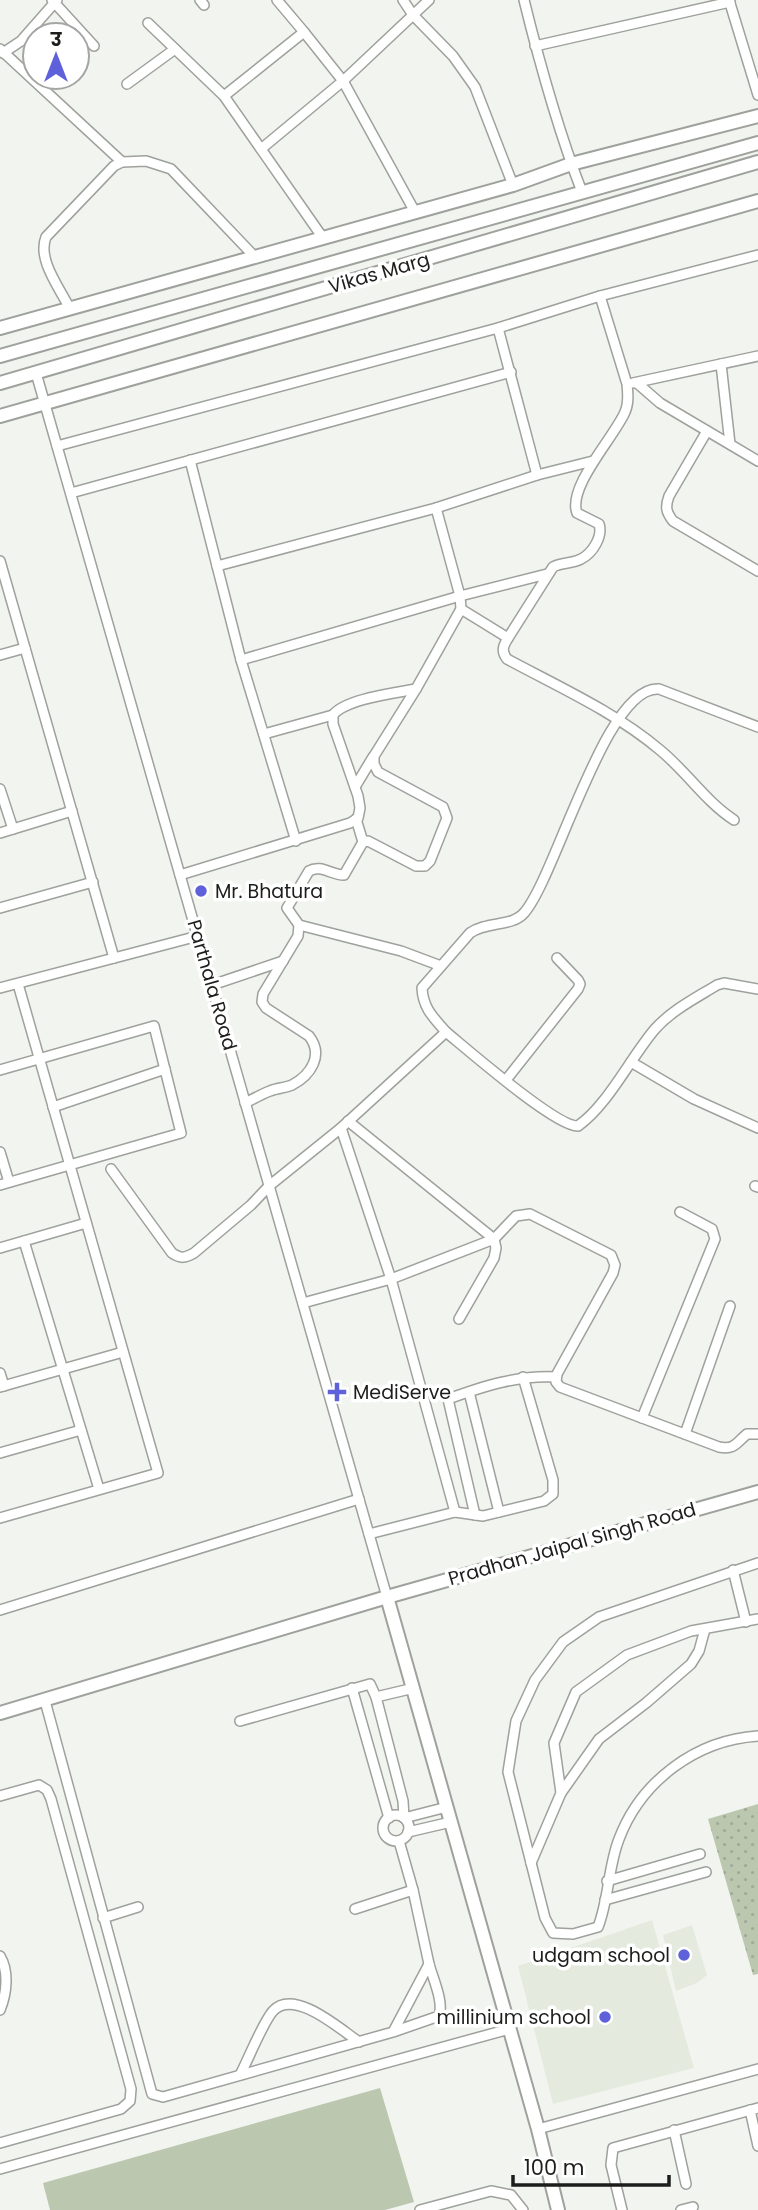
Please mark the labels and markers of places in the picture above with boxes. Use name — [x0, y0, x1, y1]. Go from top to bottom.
place label: Mr. Bhatura — [215, 878, 323, 905]
marker: Mr. Bhatura — [193, 883, 209, 899]
place label: MediServe — [353, 1379, 451, 1406]
marker: MediServe — [327, 1382, 347, 1402]
place label: udgam school — [532, 1942, 670, 1969]
marker: udgam school — [676, 1947, 692, 1963]
place label: millinium school — [436, 2004, 591, 2031]
marker: millinium school — [597, 2009, 613, 2025]

